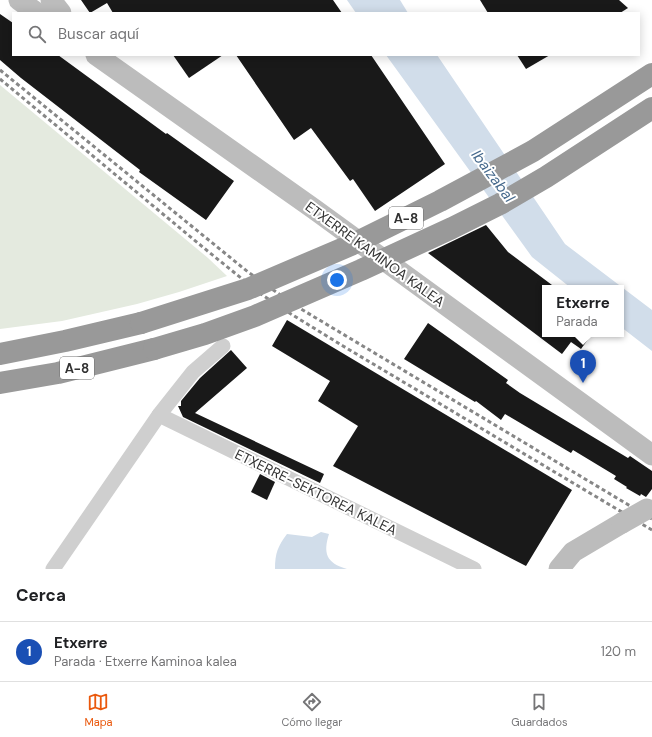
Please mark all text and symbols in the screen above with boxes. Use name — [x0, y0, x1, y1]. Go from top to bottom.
search box — [12, 12, 640, 56]
icon: search — [26, 23, 48, 45]
text: Buscar aquí — [58, 24, 139, 44]
water label: Ibaizabal — [467, 146, 520, 207]
street label: ETXERRE KAMINOA KALEA — [302, 197, 448, 311]
road number: A-8 — [389, 207, 423, 229]
your location — [327, 270, 347, 290]
popup — [542, 285, 624, 337]
text: Etxerre — [556, 293, 610, 313]
text: Parada — [556, 313, 598, 330]
pin: 1 — [570, 350, 596, 383]
road number: A-8 — [60, 357, 94, 379]
street label: ETXERRE-SEKTOREA KALEA — [232, 445, 400, 539]
text: Cerca — [16, 584, 66, 606]
text: Etxerre — [54, 633, 108, 653]
text: 1 — [27, 643, 31, 660]
text: 120 m — [601, 643, 636, 660]
text: Parada · Etxerre Kaminoa kalea — [54, 653, 237, 670]
tab: Mapa — [84, 691, 113, 729]
tab: Cómo llegar — [281, 691, 342, 729]
tab: Guardados — [511, 691, 568, 729]

